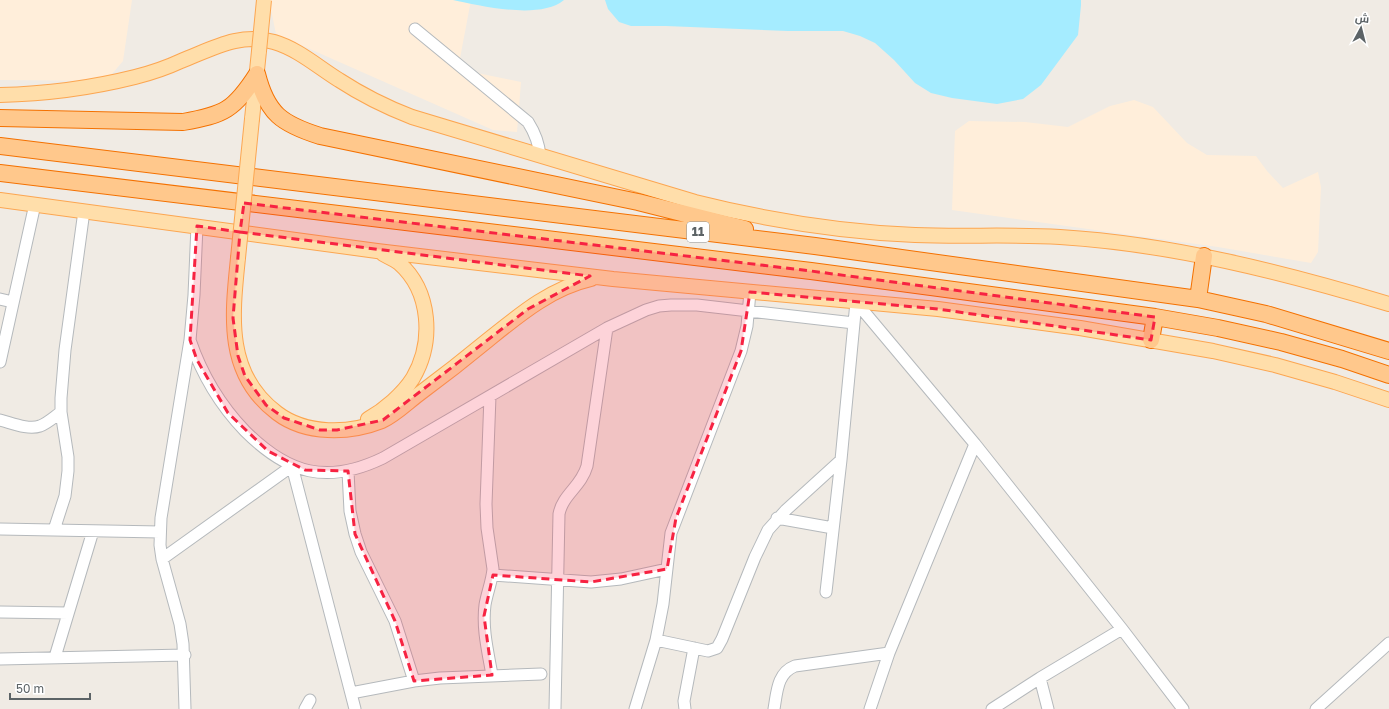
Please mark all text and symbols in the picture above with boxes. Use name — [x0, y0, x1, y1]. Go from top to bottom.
north arrow — [1341, 8, 1381, 48]
text: ش — [1354, 10, 1370, 26]
road number: 11 — [687, 222, 709, 242]
scale bar — [10, 675, 90, 701]
text: 50 m — [16, 681, 44, 696]

